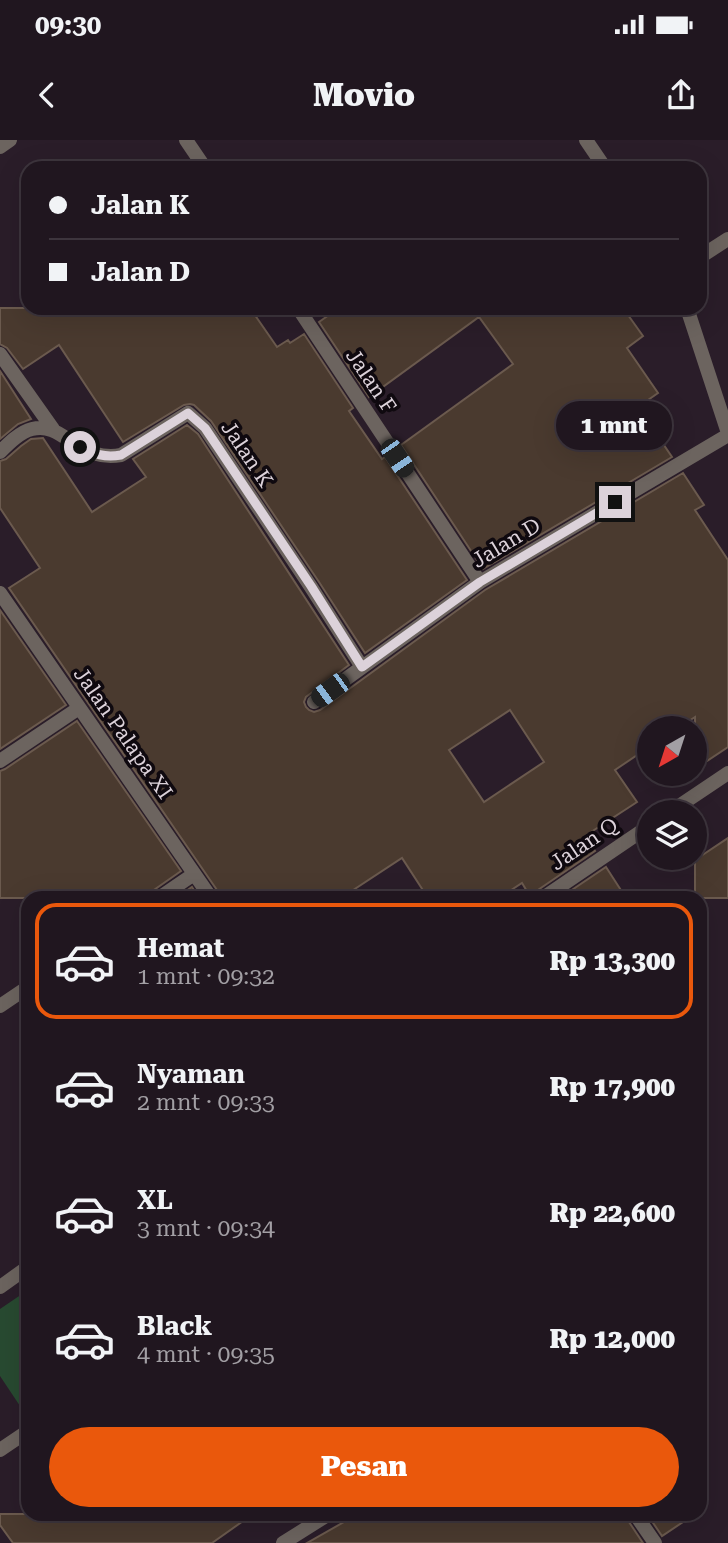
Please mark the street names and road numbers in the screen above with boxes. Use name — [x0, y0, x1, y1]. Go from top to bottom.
street label: Jalan F — [341, 344, 401, 418]
street label: Jalan K — [216, 416, 278, 492]
street label: Jalan D — [467, 513, 545, 573]
street label: Jalan Palapa XI — [69, 663, 177, 803]
street label: Jalan Q — [546, 813, 622, 875]

